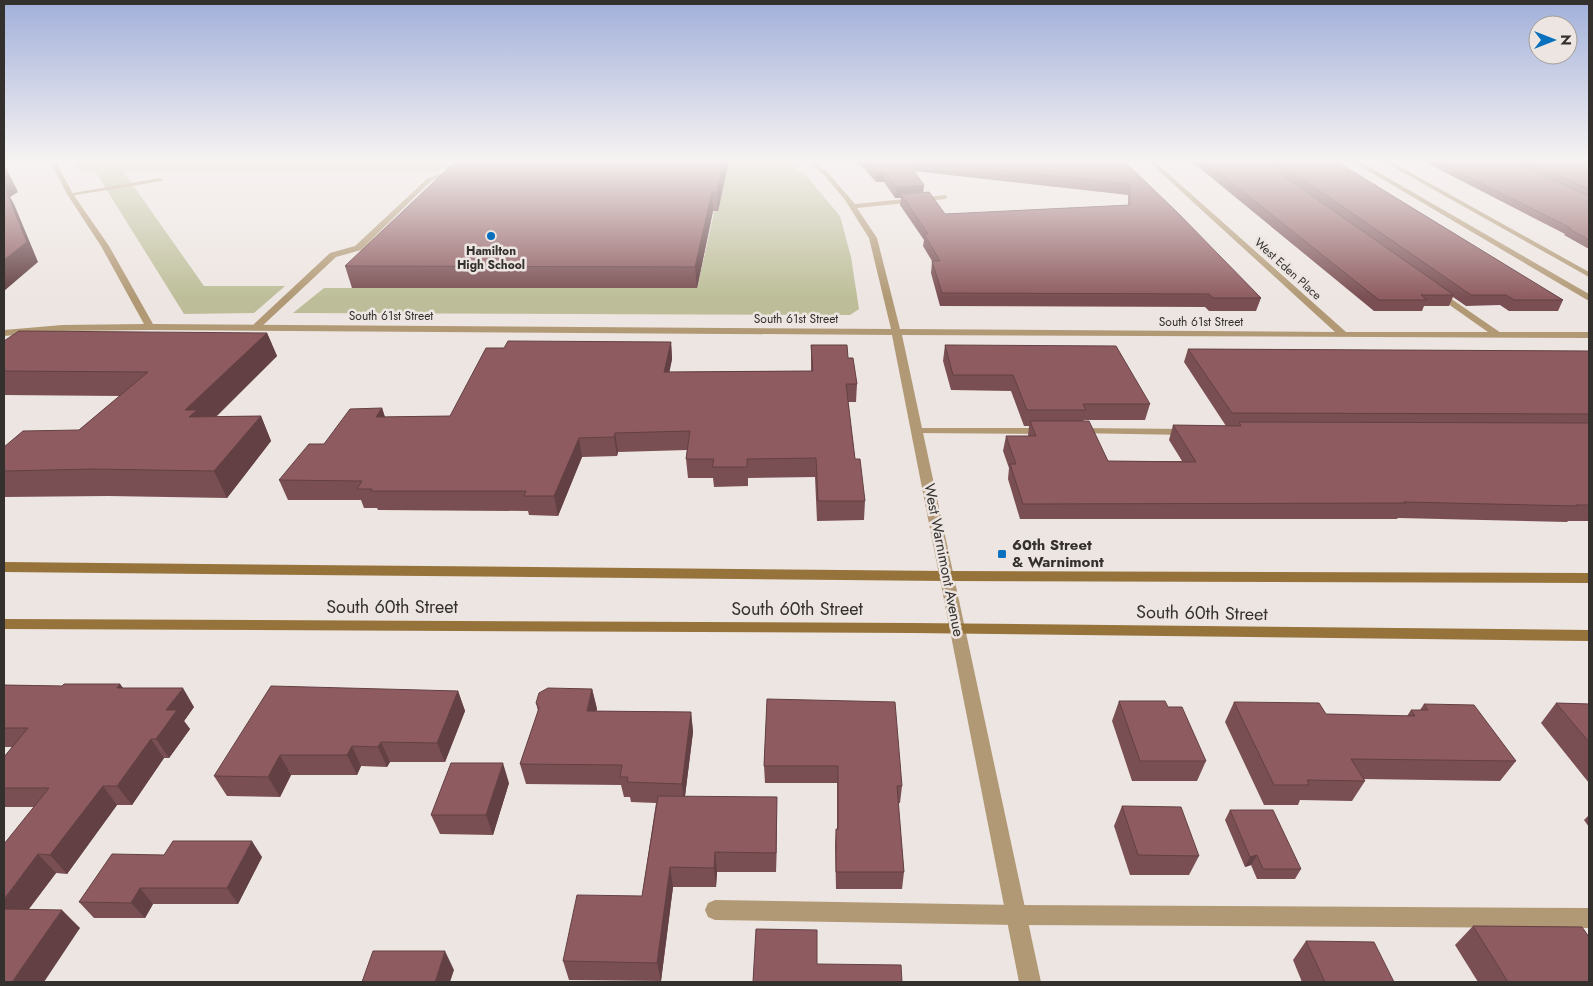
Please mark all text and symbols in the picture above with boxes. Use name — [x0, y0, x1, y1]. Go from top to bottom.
north arrow — [1528, 15, 1578, 65]
text: N — [1556, 34, 1576, 46]
marker: Hamilton High School — [485, 230, 497, 242]
street label: West Eden Place — [1250, 234, 1326, 304]
place label: Hamilton High School — [457, 242, 525, 274]
street label: South 61st Street — [349, 307, 433, 325]
street label: South 61st Street — [754, 310, 838, 328]
street label: South 61st Street — [1159, 313, 1243, 331]
street label: West Warnimont Avenue — [918, 482, 970, 639]
place label: 60th Street & Warnimont — [1012, 534, 1104, 573]
marker: 60th Street & Warnimont — [996, 548, 1008, 560]
street label: South 60th Street — [326, 594, 458, 620]
street label: South 60th Street — [731, 596, 863, 622]
street label: South 60th Street — [1136, 599, 1269, 627]

